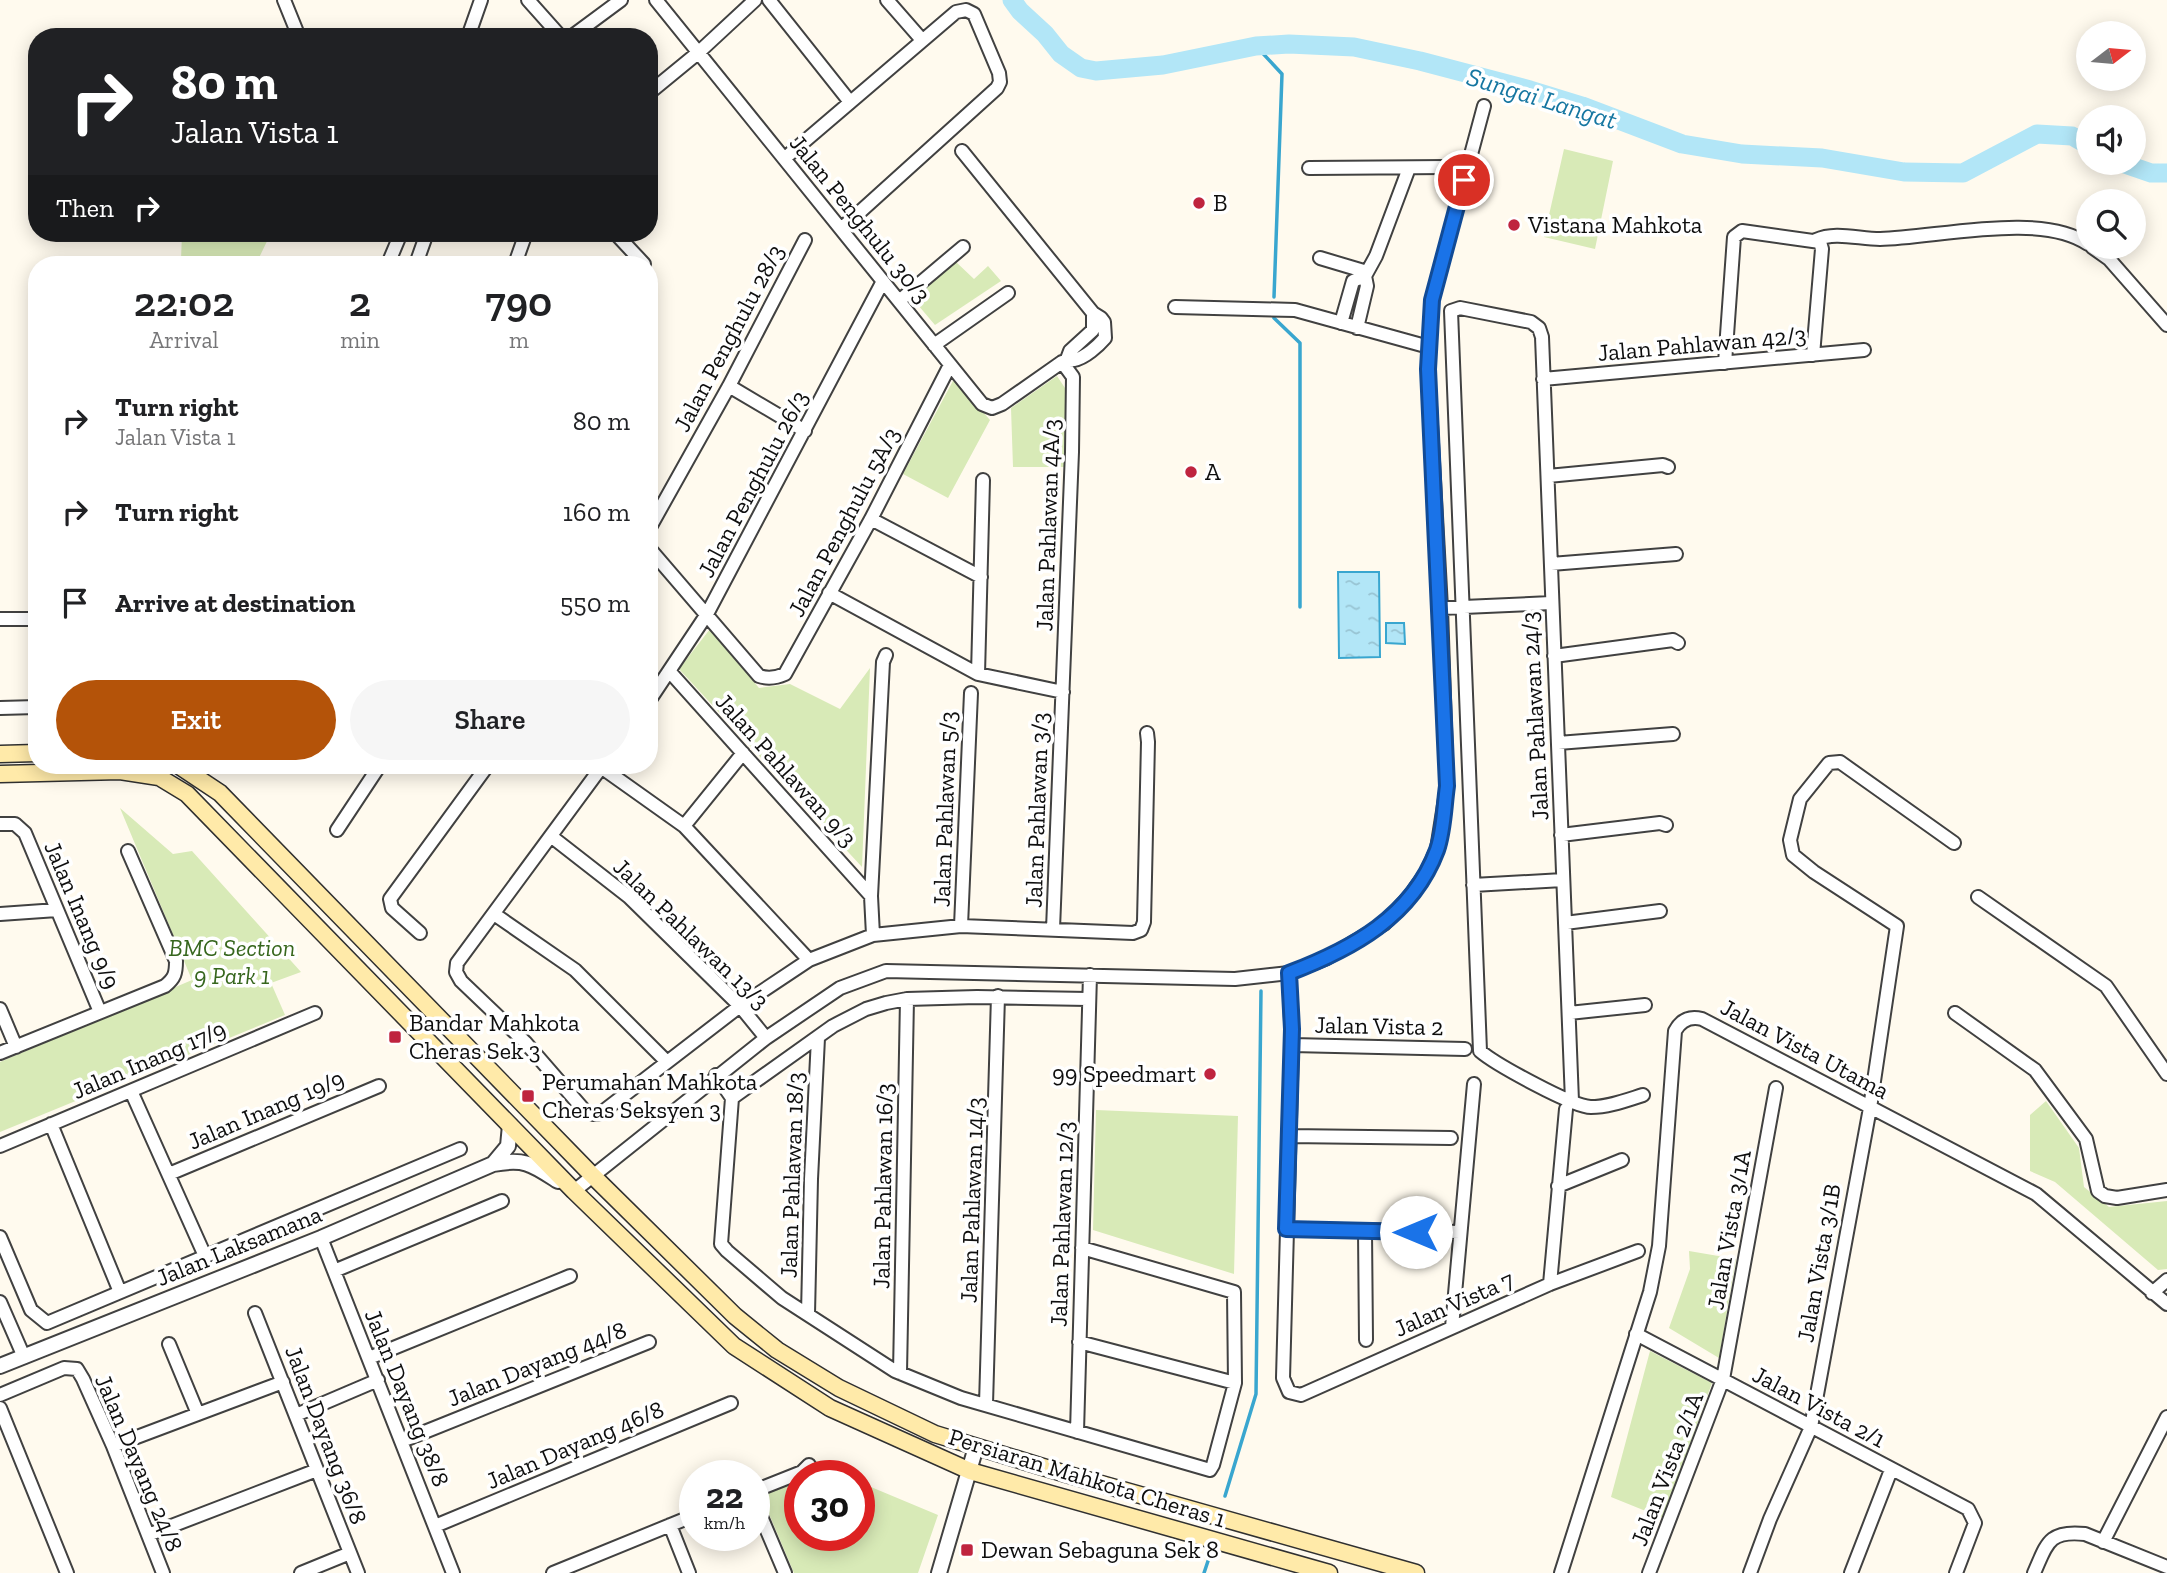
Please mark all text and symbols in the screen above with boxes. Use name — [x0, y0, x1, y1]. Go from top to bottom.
north arrow — [2076, 21, 2146, 91]
map controls — [2076, 21, 2146, 259]
text: 80 m — [171, 53, 278, 112]
icon: right — [56, 56, 147, 147]
water label: Sungai Langat — [1463, 60, 1621, 136]
button: sound — [2076, 105, 2146, 175]
text: Jalan Vista 1 — [171, 113, 339, 151]
street label: Jalan Penghulu 30/3 — [784, 129, 937, 309]
pin — [1434, 150, 1494, 210]
icon: arrive — [1445, 161, 1483, 199]
place label: B — [1213, 188, 1228, 217]
icon: right — [128, 189, 166, 227]
button: search — [2076, 189, 2146, 259]
text: Then — [56, 192, 114, 224]
marker: B — [1191, 195, 1207, 211]
place label: Vistana Mahkota — [1527, 210, 1703, 239]
marker: Vistana Mahkota — [1506, 217, 1522, 233]
street label: Jalan Penghulu 28/3 — [667, 239, 790, 436]
text: 22:02 — [134, 276, 235, 327]
text: 2 — [349, 276, 371, 327]
text: 790 — [485, 276, 552, 327]
street label: Jalan Pahlawan 42/3 — [1596, 320, 1807, 367]
text: Arrival — [149, 326, 219, 354]
text: min — [340, 326, 380, 354]
text: m — [509, 326, 529, 354]
street label: Jalan Penghulu 26/3 — [691, 385, 814, 582]
text: Turn right — [115, 391, 238, 423]
icon: right — [56, 402, 94, 440]
text: 80 m — [573, 405, 630, 437]
street label: Jalan Pahlawan 4A/3 — [1029, 418, 1066, 632]
street label: Jalan Penghulu 5A/3 — [781, 422, 906, 621]
text: Jalan Vista 1 — [115, 423, 236, 451]
place label: A — [1205, 457, 1221, 486]
marker: A — [1183, 464, 1199, 480]
icon: right — [56, 493, 94, 531]
text: Turn right — [115, 496, 238, 528]
text: 160 m — [563, 496, 630, 528]
icon: arrive — [56, 584, 94, 622]
text: Arrive at destination — [115, 587, 355, 619]
text: 550 m — [560, 587, 630, 619]
street label: Jalan Pahlawan 24/3 — [1515, 611, 1554, 821]
button: Exit — [56, 680, 336, 760]
button: Share — [350, 680, 630, 760]
street label: Jalan Pahlawan 9/3 — [710, 687, 863, 852]
street label: Jalan Pahlawan 5/3 — [927, 710, 962, 908]
street label: Jalan Pahlawan 3/3 — [1019, 712, 1054, 908]
street label: Jalan Inang 9/9 — [38, 837, 127, 993]
street label: Jalan Pahlawan 13/3 — [608, 852, 775, 1015]
park label: BMC Section 9 Park 1 — [169, 933, 295, 990]
street label: Jalan Vista Utama — [1716, 992, 1895, 1105]
place label: Bandar Mahkota Cheras Sek 3 — [409, 1008, 580, 1065]
street label: Jalan Vista 2 — [1314, 1010, 1444, 1041]
street label: Jalan Inang 17/9 — [68, 1014, 230, 1105]
marker: Bandar Mahkota Cheras Sek 3 — [387, 1029, 403, 1045]
place label: 99 Speedmart — [1052, 1059, 1196, 1088]
street label: Jalan Inang 19/9 — [183, 1064, 348, 1155]
marker: 99 Speedmart — [1202, 1066, 1218, 1082]
place label: Perumahan Mahkota Cheras Seksyen 3 — [542, 1067, 758, 1124]
street label: Jalan Pahlawan 18/3 — [773, 1071, 810, 1279]
street label: Jalan Pahlawan 16/3 — [866, 1083, 899, 1289]
marker: Perumahan Mahkota Cheras Seksyen 3 — [520, 1088, 536, 1104]
street label: Jalan Pahlawan 14/3 — [953, 1096, 990, 1304]
street label: Jalan Pahlawan 12/3 — [1043, 1121, 1080, 1327]
street label: Jalan Vista 3/1A — [1700, 1148, 1757, 1312]
street label: Jalan Vista 3/1B — [1790, 1182, 1847, 1344]
position arrow — [1379, 1195, 1453, 1269]
street label: Jalan Laksamana — [152, 1199, 326, 1292]
street label: Jalan Vista 7 — [1390, 1264, 1518, 1343]
street label: Jalan Dayang 38/8 — [359, 1305, 456, 1491]
street label: Jalan Dayang 44/8 — [443, 1314, 630, 1413]
street label: Jalan Dayang 36/8 — [279, 1342, 374, 1528]
street label: Jalan Vista 2/1 — [1748, 1359, 1891, 1454]
street label: Jalan Dayang 24/8 — [89, 1370, 190, 1556]
street label: Jalan Vista 2/1A — [1624, 1388, 1709, 1550]
street label: Jalan Dayang 46/8 — [482, 1394, 668, 1495]
street label: Persiaran Mahkota Cheras 1 — [945, 1422, 1229, 1533]
speed limit sign: 30 — [784, 1460, 875, 1551]
text: 22 — [706, 1475, 743, 1517]
text: km/h — [704, 1512, 745, 1534]
place label: Dewan Sebaguna Sek 8 — [981, 1535, 1219, 1564]
marker: Dewan Sebaguna Sek 8 — [959, 1542, 975, 1558]

